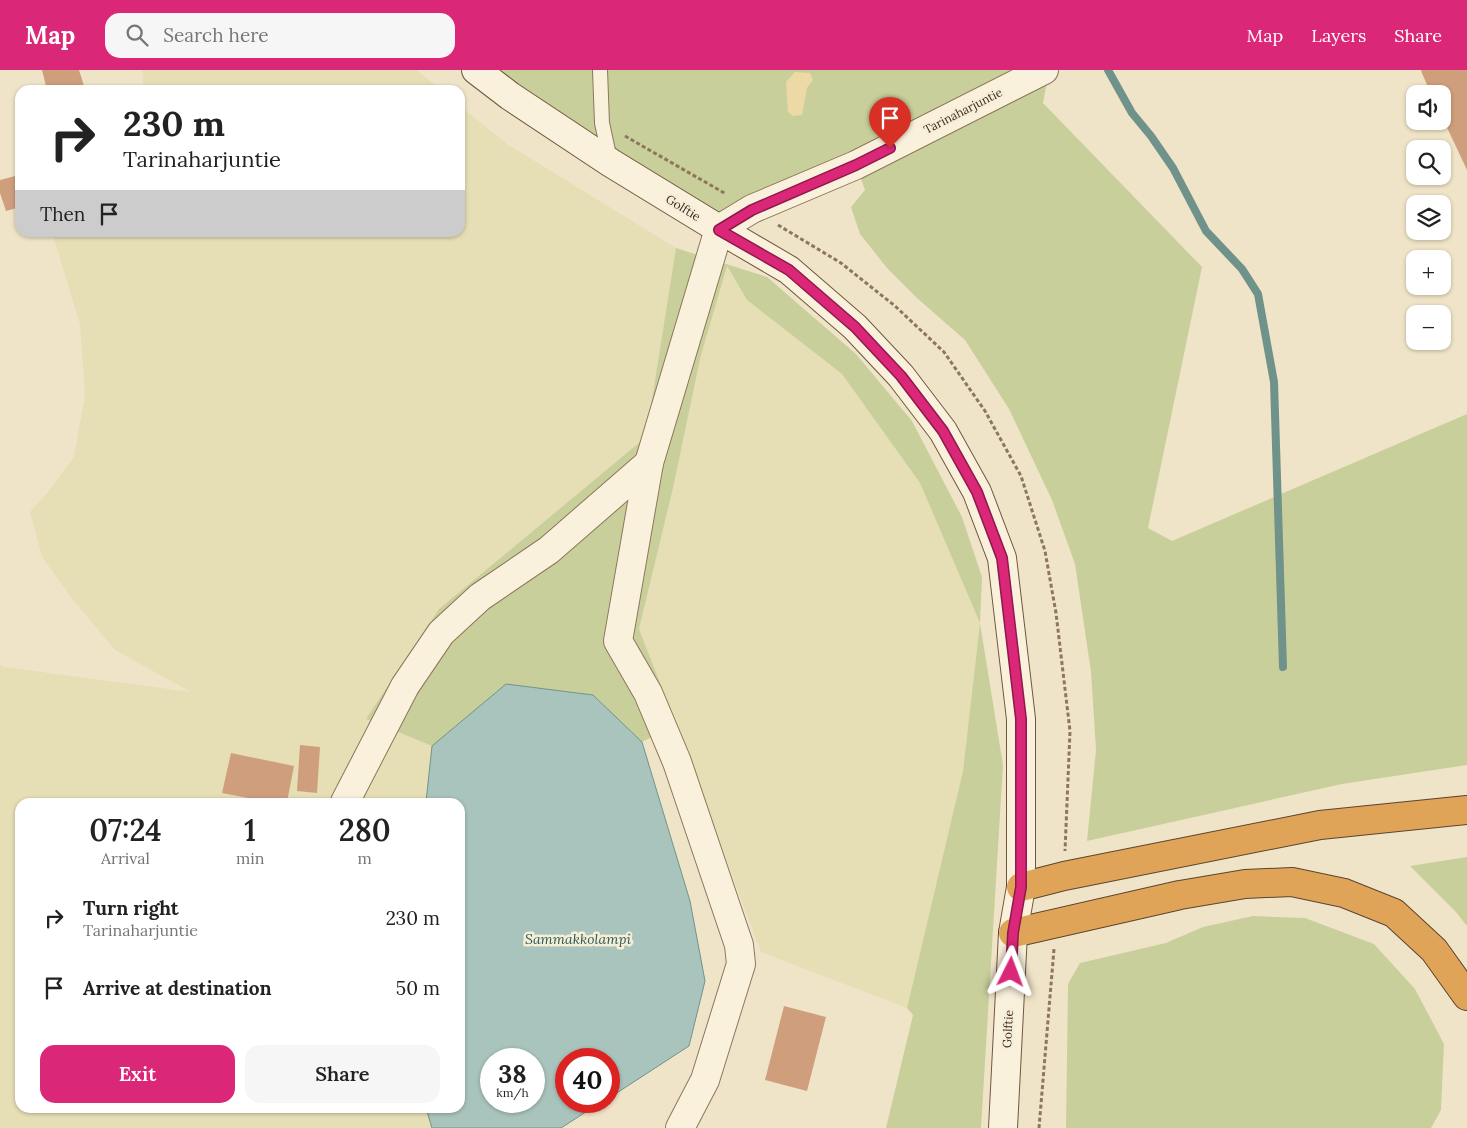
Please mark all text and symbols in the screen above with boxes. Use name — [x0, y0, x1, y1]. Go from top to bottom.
search box — [105, 13, 455, 58]
text: Map — [25, 20, 75, 51]
icon: search — [123, 21, 151, 49]
text: Search here — [163, 23, 269, 47]
text: Map — [1247, 24, 1283, 47]
text: Layers — [1311, 24, 1366, 47]
text: Share — [1394, 24, 1442, 47]
street label: Tarinaharjuntie — [921, 84, 1005, 137]
map controls — [1406, 85, 1451, 350]
button: sound — [1406, 85, 1451, 130]
pin — [869, 97, 911, 148]
text: 230 m — [123, 101, 225, 146]
icon: arrive — [876, 104, 904, 132]
icon: right — [40, 105, 105, 170]
button: search — [1406, 140, 1451, 185]
text: Tarinaharjuntie — [123, 145, 281, 173]
street label: Golftie — [663, 191, 704, 224]
button: layers — [1406, 195, 1451, 240]
icon: arrive — [95, 200, 123, 228]
text: Then — [40, 202, 85, 226]
button: + — [1406, 250, 1451, 295]
button: − — [1406, 305, 1451, 350]
text: 07:24 — [89, 811, 162, 849]
text: 1 — [244, 811, 256, 849]
text: 280 — [339, 811, 391, 849]
text: Arrival — [101, 848, 150, 868]
text: min — [236, 848, 264, 868]
text: m — [358, 848, 372, 868]
text: Turn right — [83, 896, 179, 920]
icon: right — [40, 904, 68, 932]
text: 230 m — [386, 906, 440, 930]
text: Tarinaharjuntie — [83, 920, 198, 940]
water label: Sammakkolampi — [525, 930, 631, 948]
position arrow — [984, 945, 1036, 997]
icon: arrive — [40, 974, 68, 1002]
text: Arrive at destination — [83, 976, 272, 1000]
text: 50 m — [396, 976, 440, 1000]
street label: Golftie — [999, 1009, 1016, 1048]
button: Exit — [40, 1045, 235, 1103]
button: Share — [245, 1045, 440, 1103]
speed limit sign: 40 — [555, 1048, 620, 1113]
text: 38 — [498, 1058, 527, 1090]
text: km/h — [496, 1085, 529, 1100]

